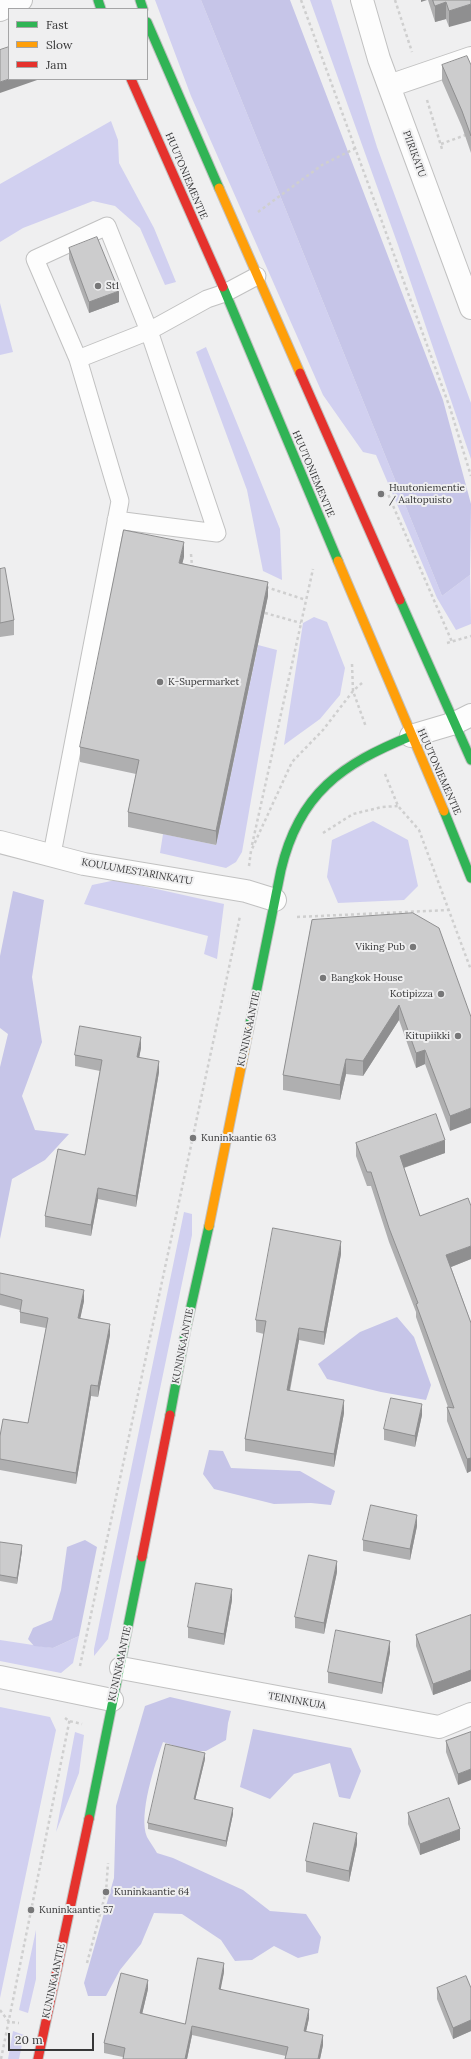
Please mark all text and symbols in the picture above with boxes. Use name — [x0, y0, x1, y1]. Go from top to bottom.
legend — [8, 8, 148, 80]
text: Fast — [46, 17, 69, 32]
text: Slow — [46, 37, 73, 52]
text: Jam — [46, 57, 67, 72]
street label: PIIRIKATU — [400, 129, 428, 179]
street label: HUUTONIEMENTIE — [162, 131, 210, 221]
place label: St1 — [106, 280, 119, 292]
marker: St1 — [93, 281, 103, 291]
street label: HUUTONIEMENTIE — [289, 429, 337, 519]
place label: Huutoniementie / Aaltopuisto — [389, 482, 465, 506]
marker: Huutoniementie / Aaltopuisto — [376, 489, 386, 499]
place label: K-Supermarket — [168, 676, 239, 688]
marker: K-Supermarket — [155, 677, 165, 687]
street label: HUUTONIEMENTIE — [415, 727, 463, 817]
street label: KOULUMESTARINKATU — [80, 856, 194, 888]
place label: Viking Pub — [356, 941, 405, 953]
marker: Viking Pub — [408, 942, 418, 952]
place label: Bangkok House — [331, 972, 403, 984]
marker: Bangkok House — [318, 973, 328, 983]
place label: Kotipizza — [390, 988, 433, 1000]
marker: Kotipizza — [436, 989, 446, 999]
street label: KUNINKAANTIE — [235, 990, 263, 1068]
place label: Kitupiikki — [405, 1030, 450, 1042]
marker: Kitupiikki — [453, 1031, 463, 1041]
place label: Kuninkaantie 63 — [201, 1132, 276, 1144]
marker: Kuninkaantie 63 — [188, 1133, 198, 1143]
street label: KUNINKAANTIE — [170, 1307, 196, 1385]
street label: KUNINKAANTIE — [106, 1625, 134, 1703]
street label: TEININKUJA — [267, 1690, 327, 1712]
place label: Kuninkaantie 64 — [114, 1886, 189, 1898]
marker: Kuninkaantie 64 — [101, 1887, 111, 1897]
place label: Kuninkaantie 57 — [39, 1904, 113, 1916]
marker: Kuninkaantie 57 — [26, 1905, 36, 1915]
street label: KUNINKAANTIE — [40, 1942, 68, 2020]
scale bar — [10, 2025, 96, 2051]
text: 20 m — [15, 2032, 43, 2047]

